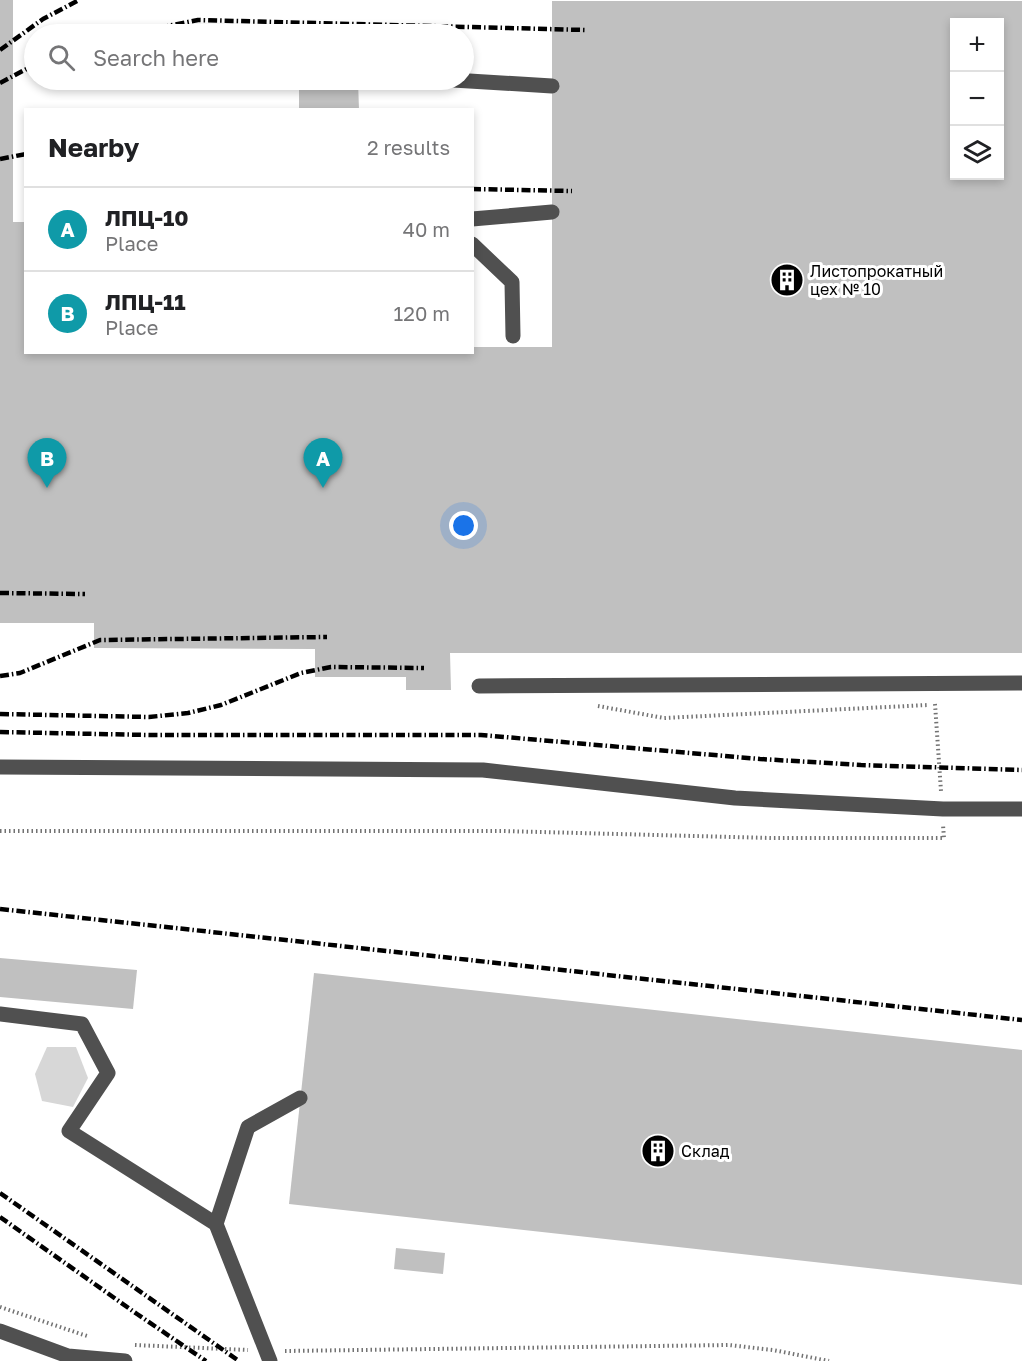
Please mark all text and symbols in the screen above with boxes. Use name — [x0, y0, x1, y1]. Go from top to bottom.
map controls — [950, 18, 1004, 180]
button: + — [950, 18, 1004, 72]
search box — [24, 24, 474, 90]
icon: search — [45, 41, 78, 74]
text: Search here — [93, 44, 219, 71]
button: − — [950, 72, 1004, 126]
button: layers — [950, 126, 1004, 180]
text: Nearby — [48, 132, 139, 163]
text: 2 results — [367, 135, 450, 159]
text: ЛПЦ-10 — [105, 204, 189, 231]
text: A — [60, 217, 75, 241]
text: 40 m — [403, 217, 450, 241]
text: Place — [105, 231, 158, 255]
place label: Листопрокатный цех № 10 — [810, 261, 943, 299]
building icon: Листопрокатный цех № 10 — [769, 262, 805, 298]
text: ЛПЦ-11 — [105, 288, 186, 315]
text: B — [60, 301, 75, 325]
text: 120 m — [394, 301, 450, 325]
text: Place — [105, 315, 158, 339]
pin: B — [28, 438, 66, 488]
pin: A — [304, 438, 342, 488]
your location — [449, 511, 478, 540]
building icon: Склад — [640, 1133, 676, 1169]
place label: Склад — [681, 1141, 730, 1161]

